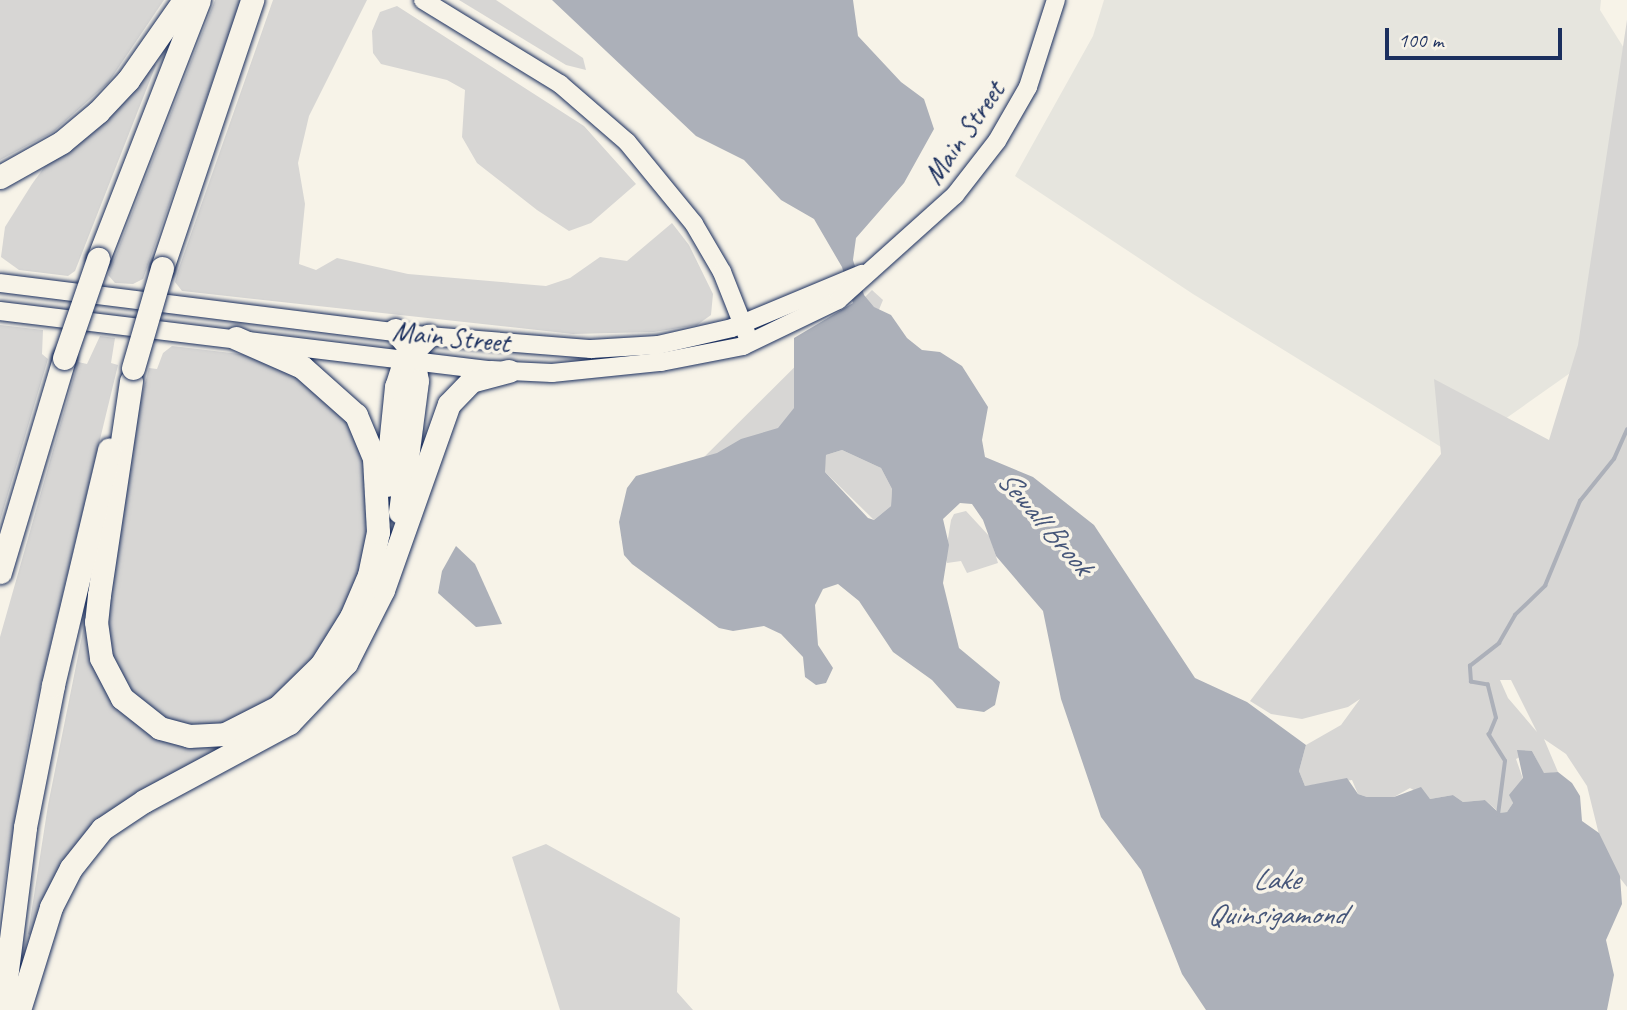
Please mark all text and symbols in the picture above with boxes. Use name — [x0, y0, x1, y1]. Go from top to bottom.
scale bar — [1389, 14, 1566, 58]
text: 100 m — [1398, 27, 1443, 53]
street label: Main Street — [916, 75, 1012, 191]
street label: Main Street — [391, 314, 511, 360]
water label: Sewall Brook — [990, 462, 1100, 582]
water label: Lake Quinsigamond — [1207, 861, 1345, 931]

